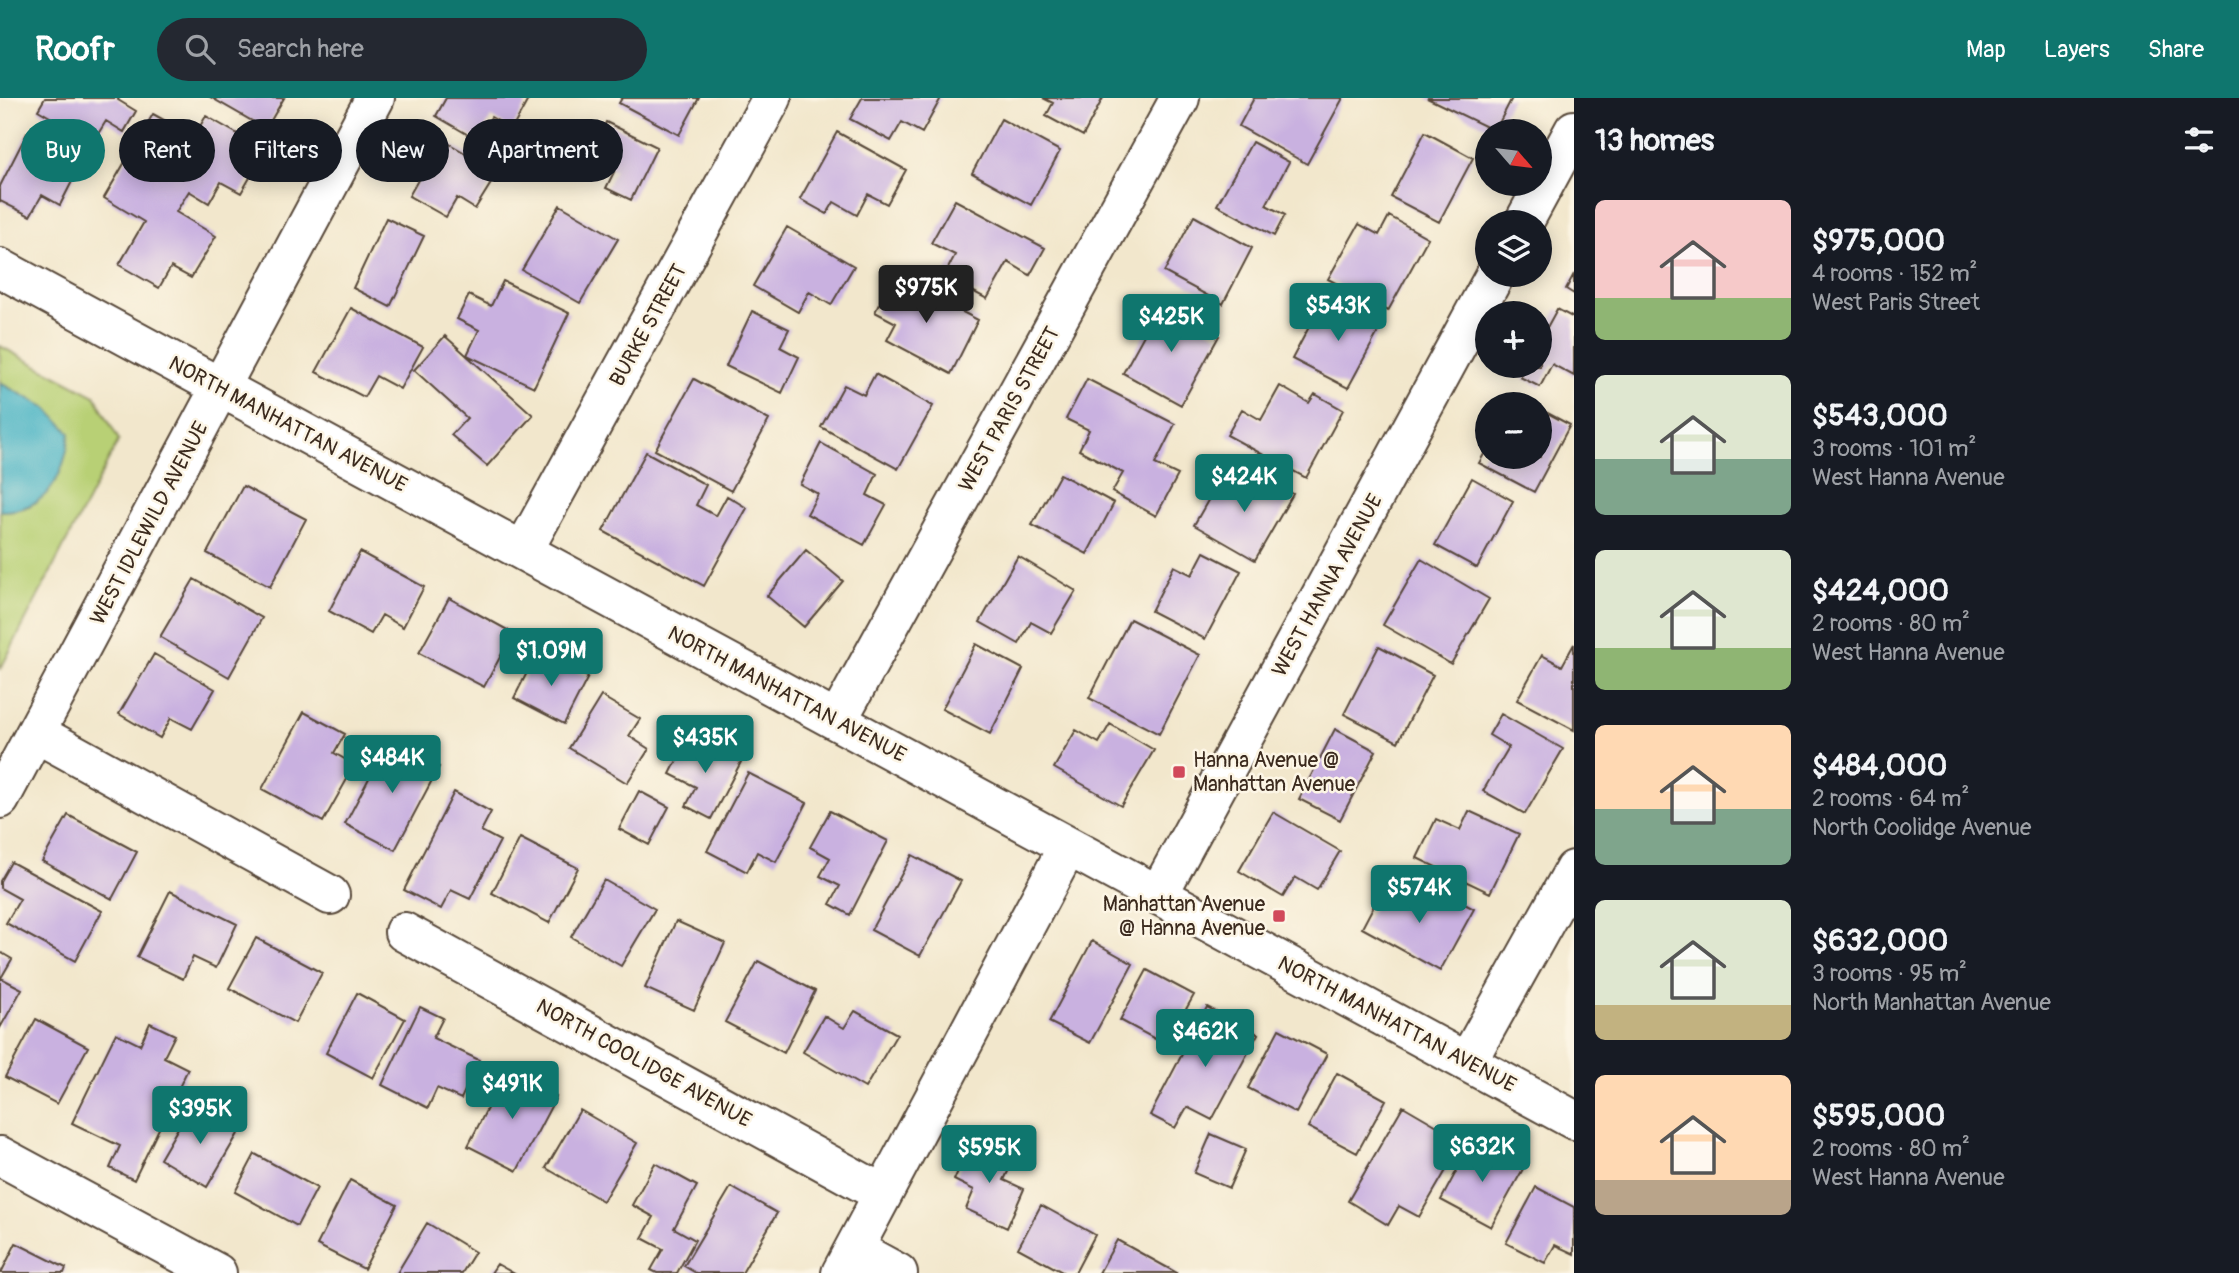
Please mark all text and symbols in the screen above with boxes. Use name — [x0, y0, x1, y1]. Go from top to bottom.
search box — [157, 18, 647, 81]
text: Roofr — [35, 29, 115, 70]
icon: search — [181, 30, 219, 68]
text: Search here — [237, 33, 364, 65]
text: Map — [1966, 35, 2006, 64]
text: Layers — [2044, 35, 2110, 64]
text: Share — [2148, 35, 2204, 64]
chip: Buy — [21, 119, 105, 182]
chip: Rent — [119, 119, 215, 182]
chip: Filters — [229, 119, 342, 182]
chip: New — [356, 119, 449, 182]
chip: Apartment — [463, 119, 623, 182]
north arrow — [1475, 119, 1552, 196]
map controls — [1475, 119, 1552, 469]
icon: filters — [2180, 121, 2218, 159]
text: 13 homes — [1595, 122, 1714, 159]
button: layers — [1475, 210, 1552, 287]
text: $975,000 — [1812, 222, 1945, 259]
icon: home — [1651, 228, 1735, 312]
street label: BURKE STREET — [604, 259, 693, 391]
text: 4 rooms · 152 m² — [1812, 259, 1978, 288]
pin: $975K — [877, 266, 975, 325]
text: $975K — [895, 273, 957, 302]
pin: $543K — [1289, 284, 1387, 343]
text: West Paris Street — [1812, 288, 1980, 317]
text: $543K — [1306, 291, 1370, 320]
pin: $425K — [1122, 294, 1220, 354]
button: + — [1475, 301, 1552, 378]
text: $425K — [1139, 302, 1204, 331]
street label: WEST PARIS STREET — [953, 322, 1066, 497]
street label: NORTH MANHATTAN AVENUE — [164, 350, 412, 499]
button: − — [1475, 392, 1552, 469]
text: $543,000 — [1812, 397, 1948, 434]
icon: home — [1651, 403, 1735, 487]
street label: WEST IDLEWILD AVENUE — [84, 417, 215, 630]
text: 3 rooms · 101 m² — [1812, 434, 1976, 463]
pin: $424K — [1195, 454, 1293, 514]
text: $424K — [1211, 462, 1277, 491]
text: West Hanna Avenue — [1812, 463, 2005, 492]
street label: WEST HANNA AVENUE — [1266, 489, 1389, 681]
text: $424,000 — [1812, 572, 1949, 609]
icon: home — [1651, 578, 1735, 662]
text: 2 rooms · 80 m² — [1812, 609, 1970, 638]
street label: NORTH MANHATTAN AVENUE — [663, 620, 911, 769]
pin: $1.09M — [494, 628, 608, 688]
text: $1.09M — [516, 636, 586, 665]
text: West Hanna Avenue — [1812, 638, 2005, 667]
pin: $435K — [656, 716, 754, 775]
text: $435K — [673, 723, 737, 752]
pin: $484K — [343, 736, 441, 795]
text: $484K — [360, 743, 424, 772]
place label: Hanna Avenue @ Manhattan Avenue — [1193, 747, 1356, 798]
text: $484,000 — [1812, 747, 1947, 784]
icon: home — [1651, 753, 1735, 837]
marker: Hanna Avenue @ Manhattan Avenue — [1171, 764, 1187, 780]
text: 2 rooms · 64 m² — [1812, 784, 1969, 813]
text: North Coolidge Avenue — [1812, 813, 2031, 842]
pin: $574K — [1370, 866, 1468, 925]
text: $574K — [1387, 873, 1451, 902]
place label: Manhattan Avenue @ Hanna Avenue — [1103, 891, 1266, 942]
marker: Manhattan Avenue @ Hanna Avenue — [1271, 908, 1287, 924]
text: $632,000 — [1812, 922, 1948, 959]
icon: home — [1651, 928, 1735, 1012]
street label: NORTH MANHATTAN AVENUE — [1273, 950, 1521, 1099]
text: 3 rooms · 95 m² — [1812, 959, 1967, 988]
text: North Manhattan Avenue — [1812, 988, 2051, 1017]
street label: NORTH COOLIDGE AVENUE — [531, 993, 756, 1134]
pin: $462K — [1156, 1010, 1254, 1069]
text: $462K — [1172, 1017, 1238, 1046]
pin: $491K — [463, 1062, 561, 1121]
text: $491K — [482, 1069, 542, 1098]
pin: $395K — [151, 1086, 249, 1146]
text: $395K — [168, 1094, 232, 1123]
text: $595,000 — [1812, 1097, 1945, 1134]
icon: home — [1651, 1103, 1735, 1187]
pin: $632K — [1433, 1124, 1531, 1184]
pin: $595K — [940, 1126, 1038, 1185]
text: $632K — [1449, 1132, 1515, 1161]
text: $595K — [957, 1133, 1021, 1162]
text: 2 rooms · 80 m² — [1812, 1134, 1970, 1163]
text: West Hanna Avenue — [1812, 1163, 2005, 1192]

